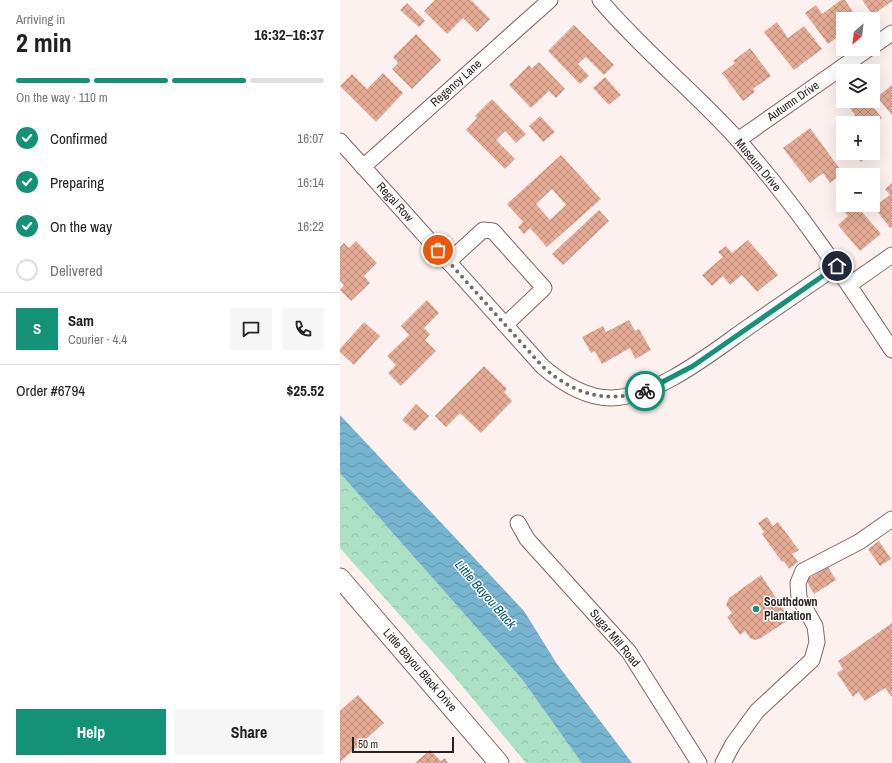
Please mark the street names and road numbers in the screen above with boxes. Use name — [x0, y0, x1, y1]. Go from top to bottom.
street label: Regency Lane — [427, 56, 485, 110]
street label: Autumn Drive — [763, 77, 822, 125]
street label: Museum Drive — [731, 135, 785, 195]
street label: Regal Row — [373, 179, 418, 226]
street label: Sugar Mill Road — [586, 606, 644, 670]
street label: Little Bayou Black Drive — [380, 625, 460, 715]

